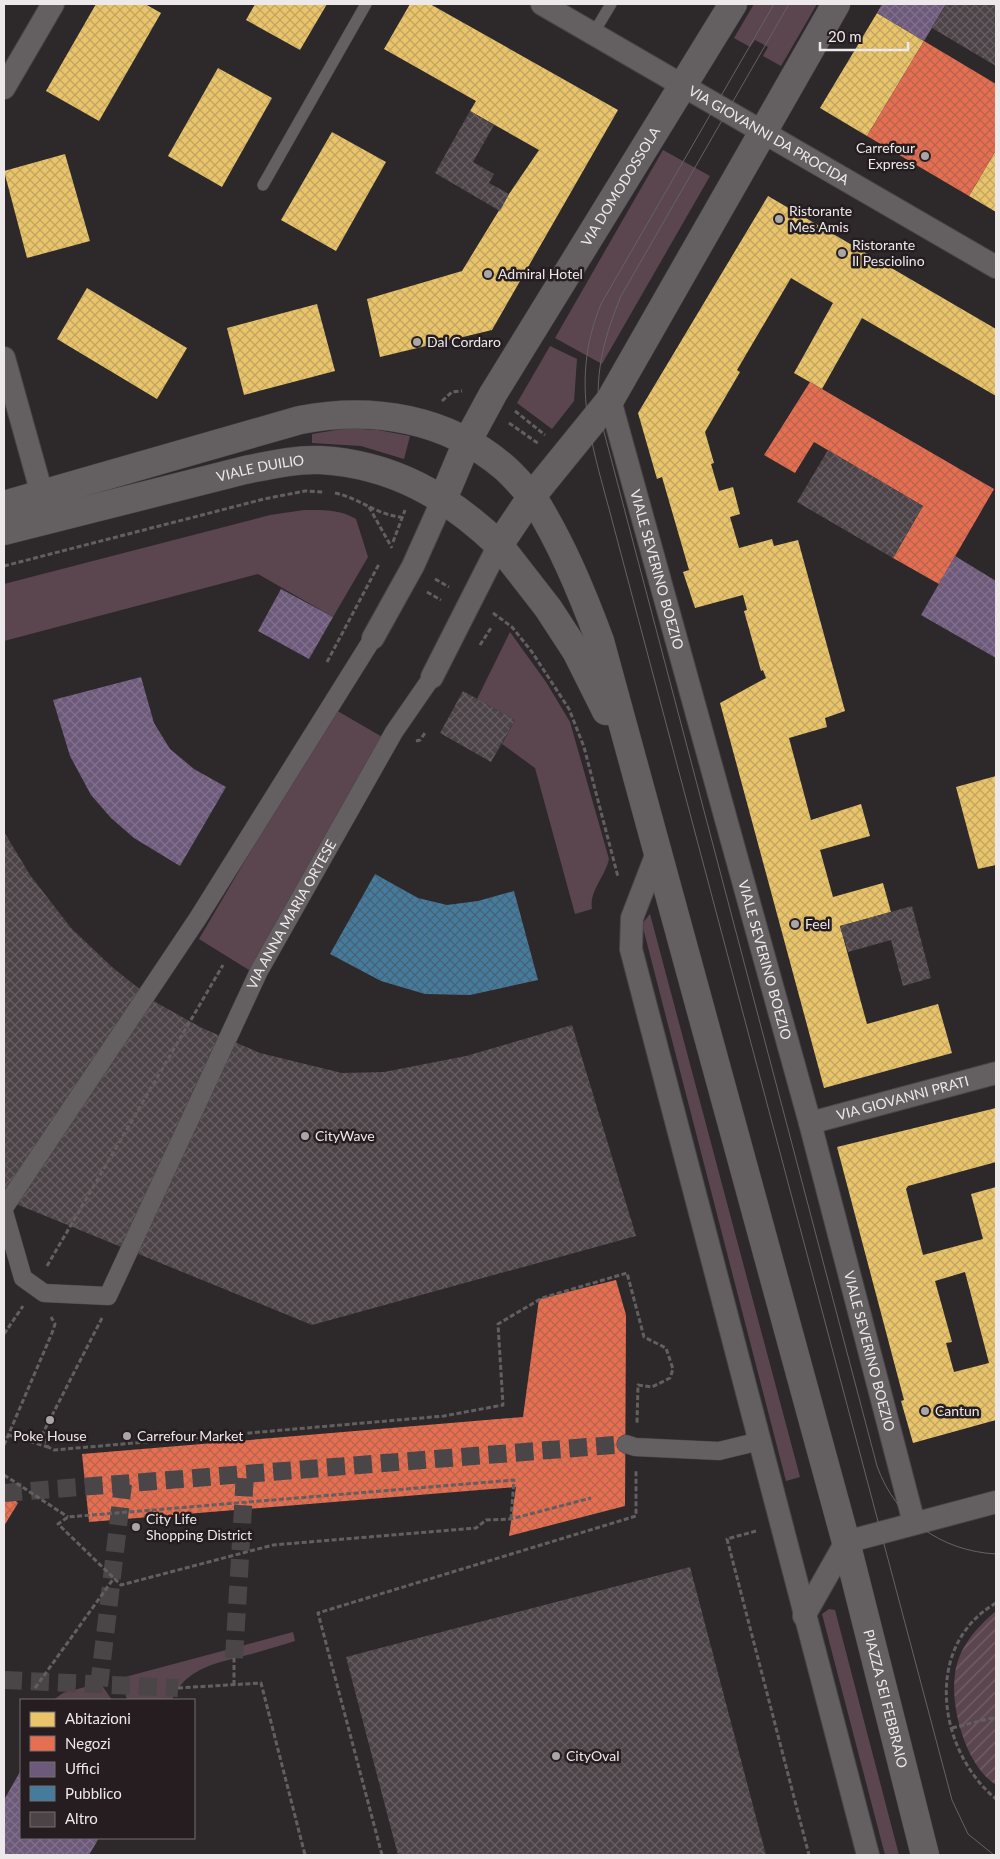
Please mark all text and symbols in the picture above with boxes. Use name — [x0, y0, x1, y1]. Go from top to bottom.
scale bar — [820, 20, 908, 52]
text: 20 m — [828, 27, 862, 45]
street label: VIA GIOVANNI DA PROCIDA — [686, 82, 853, 188]
street label: VIA DOMODOSSOLA — [577, 123, 664, 249]
place label: Carrefour Express — [856, 139, 915, 172]
marker: Carrefour Express — [919, 150, 931, 162]
place label: Ristorante Mes Amis — [789, 202, 852, 235]
marker: Ristorante Mes Amis — [773, 213, 785, 225]
place label: Ristorante Il Pesciolino — [852, 236, 925, 269]
marker: Ristorante Il Pesciolino — [836, 247, 848, 259]
place label: Admiral Hotel — [498, 265, 583, 282]
marker: Admiral Hotel — [482, 268, 494, 280]
place label: Dal Cordaro — [427, 333, 501, 350]
marker: Dal Cordaro — [411, 336, 423, 348]
street label: VIALE DUILIO — [215, 451, 305, 485]
street label: VIALE SEVERINO BOEZIO — [627, 488, 688, 651]
street label: VIA ANNA MARIA ORTESE — [243, 837, 339, 992]
street label: VIALE SEVERINO BOEZIO — [735, 878, 796, 1042]
place label: Feel — [805, 915, 830, 932]
marker: Feel — [789, 918, 801, 930]
street label: VIA GIOVANNI PRATI — [835, 1072, 971, 1123]
place label: CityWave — [315, 1127, 375, 1144]
marker: CityWave — [299, 1130, 311, 1142]
street label: VIALE SEVERINO BOEZIO — [841, 1269, 899, 1433]
place label: Cantun — [935, 1402, 980, 1419]
marker: Cantun — [919, 1405, 931, 1417]
marker: Poke House — [44, 1414, 56, 1426]
place label: Poke House — [13, 1427, 87, 1444]
place label: Carrefour Market — [137, 1427, 243, 1444]
marker: Carrefour Market — [121, 1430, 133, 1442]
place label: City Life Shopping District — [146, 1510, 252, 1543]
marker: City Life Shopping District — [130, 1521, 142, 1533]
street label: PIAZZA SEI FEBBRAIO — [860, 1628, 912, 1770]
legend — [20, 1699, 195, 1839]
text: Abitazioni — [65, 1709, 131, 1727]
text: Negozi — [65, 1734, 111, 1752]
place label: CityOval — [566, 1747, 619, 1764]
marker: CityOval — [550, 1750, 562, 1762]
text: Uffici — [65, 1759, 100, 1777]
text: Pubblico — [65, 1784, 122, 1802]
text: Altro — [65, 1809, 98, 1827]

